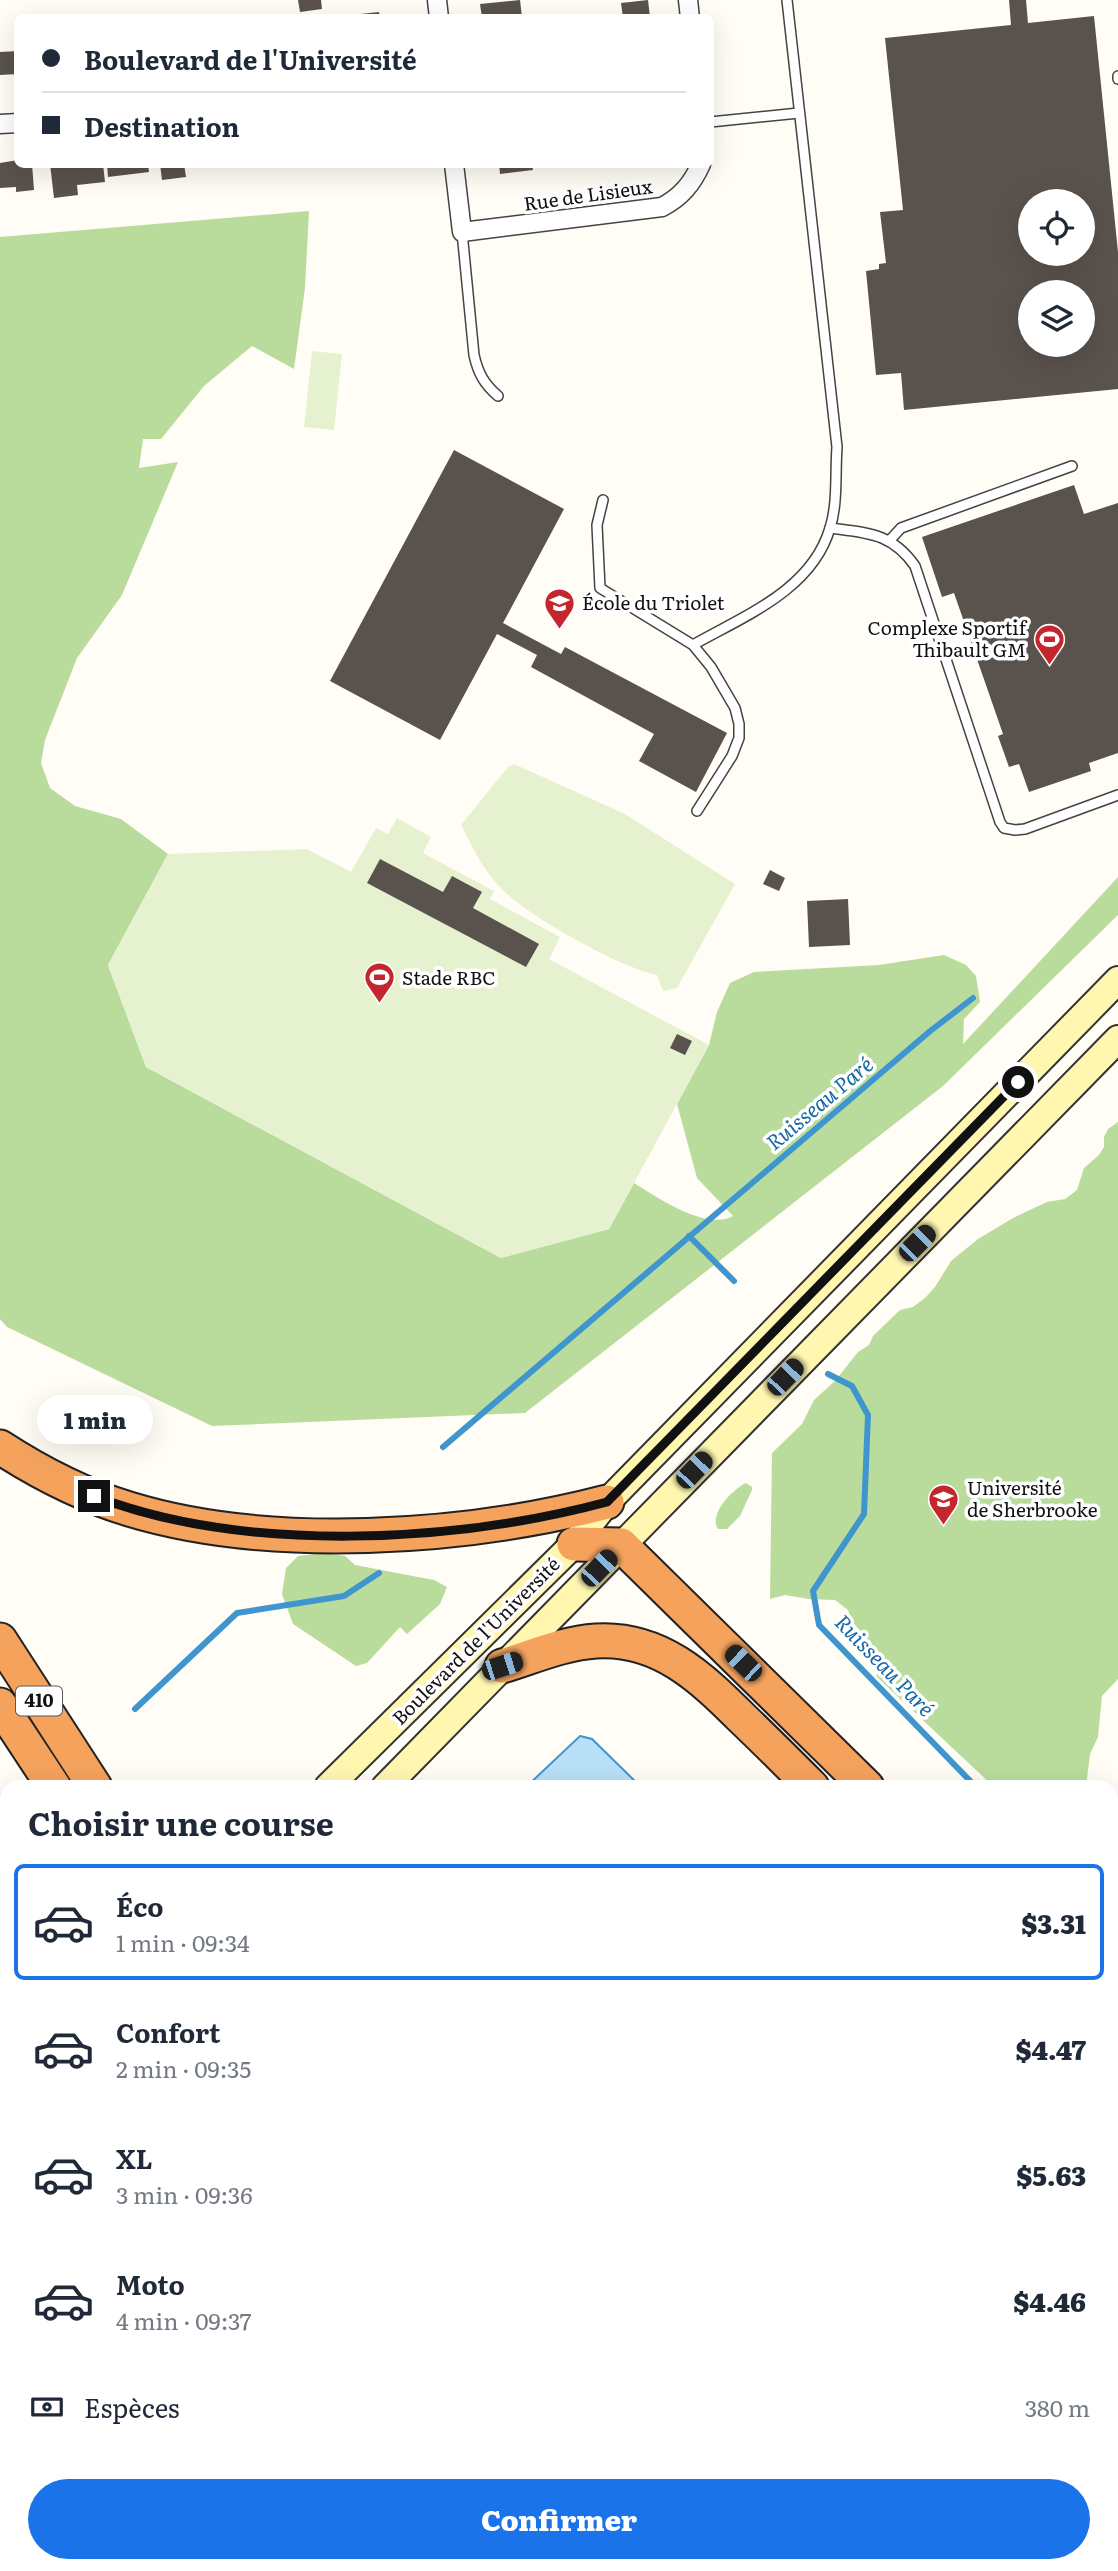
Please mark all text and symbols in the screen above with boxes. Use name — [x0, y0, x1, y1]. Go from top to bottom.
text: Boulevard de l'Université — [84, 39, 417, 78]
text: Destination — [84, 106, 240, 145]
street label: Rue de Lisieux — [522, 171, 654, 217]
map controls — [1018, 189, 1095, 357]
button: locate — [1018, 189, 1095, 266]
button: layers — [1018, 280, 1095, 357]
school or university icon: École du Triolet — [542, 586, 576, 630]
place label: École du Triolet — [582, 588, 725, 616]
place label: Complexe Sportif Thibault GM — [868, 613, 1028, 663]
sports icon: Complexe Sportif Thibault GM — [1032, 622, 1066, 666]
sports icon: Stade RBC — [362, 961, 396, 1005]
place label: Stade RBC — [402, 963, 495, 991]
water label: Ruisseau Paré — [758, 1048, 879, 1156]
route start — [1002, 1066, 1034, 1098]
car — [895, 1221, 940, 1265]
car — [763, 1355, 808, 1399]
callout: 1 min — [36, 1394, 152, 1444]
text: 1 min — [64, 1402, 126, 1436]
car — [672, 1448, 717, 1492]
place label: Université de Sherbrooke — [967, 1473, 1098, 1523]
route end — [78, 1480, 110, 1512]
school or university icon: Université de Sherbrooke — [927, 1482, 961, 1526]
car — [577, 1546, 622, 1590]
street label: Boulevard de l'Université — [385, 1550, 566, 1730]
water label: Ruisseau Paré — [829, 1606, 943, 1722]
car — [721, 1641, 766, 1685]
car — [479, 1650, 526, 1682]
road number: 410 — [16, 1686, 62, 1716]
text: Choisir une course — [28, 1798, 334, 1846]
text: Éco — [116, 1886, 164, 1925]
icon: car — [32, 1891, 95, 1954]
text: $3.31 — [1021, 1903, 1086, 1942]
text: 1 min · 09:34 — [116, 1925, 250, 1959]
text: Confort — [116, 2012, 220, 2051]
icon: car — [32, 2017, 95, 2080]
text: $4.47 — [1016, 2029, 1086, 2068]
text: 2 min · 09:35 — [116, 2051, 251, 2085]
text: XL — [116, 2138, 153, 2177]
icon: car — [32, 2143, 95, 2206]
text: $5.63 — [1016, 2155, 1086, 2194]
text: 3 min · 09:36 — [116, 2177, 253, 2211]
text: Moto — [116, 2264, 185, 2303]
icon: car — [32, 2269, 95, 2332]
text: $4.46 — [1013, 2281, 1086, 2320]
text: 4 min · 09:37 — [116, 2303, 252, 2337]
text: Espèces — [84, 2387, 180, 2426]
icon: cash — [28, 2388, 66, 2426]
text: 380 m — [1025, 2390, 1090, 2424]
button: Confirmer — [28, 2479, 1090, 2559]

